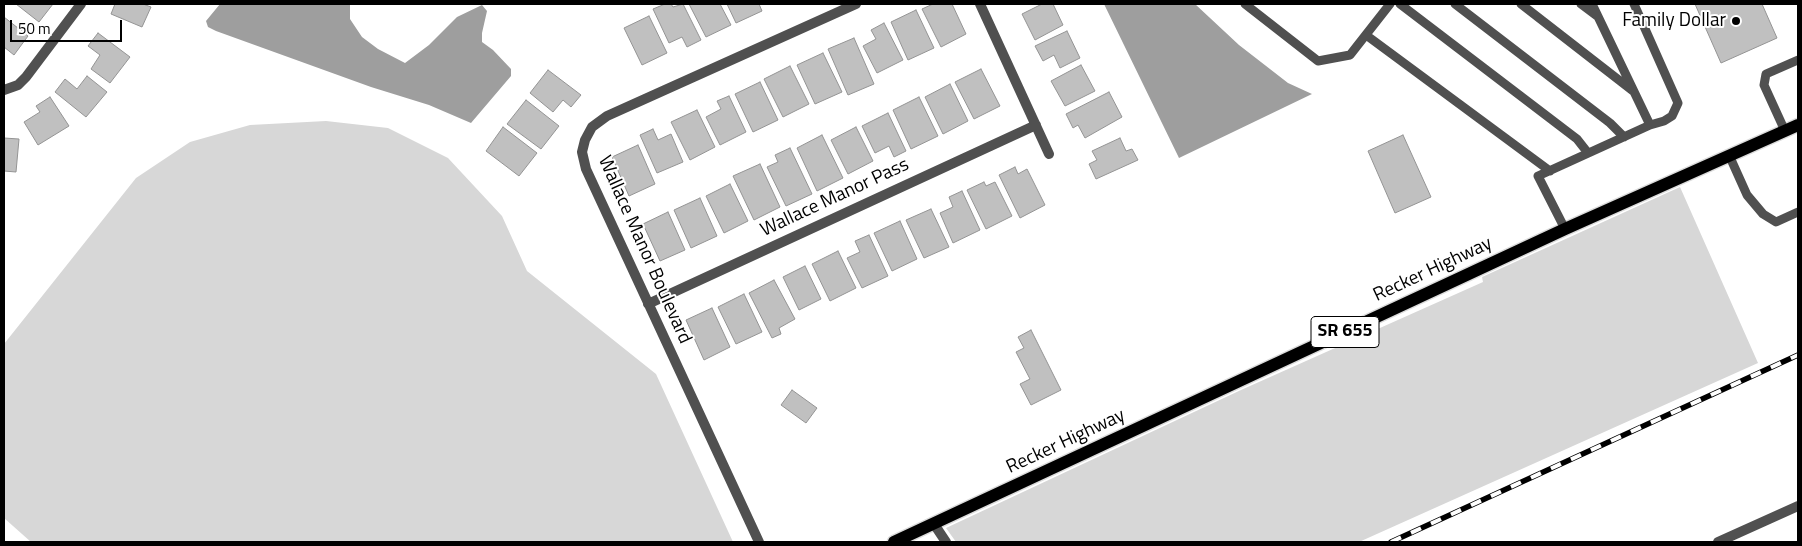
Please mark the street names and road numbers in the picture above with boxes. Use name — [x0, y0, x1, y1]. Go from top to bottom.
street label: Wallace Manor Boulevard — [592, 152, 696, 348]
street label: Wallace Manor Pass — [757, 154, 913, 242]
street label: Recker Highway — [1370, 233, 1496, 307]
road number: SR 655 — [1311, 316, 1379, 348]
street label: Recker Highway — [1003, 405, 1129, 479]

